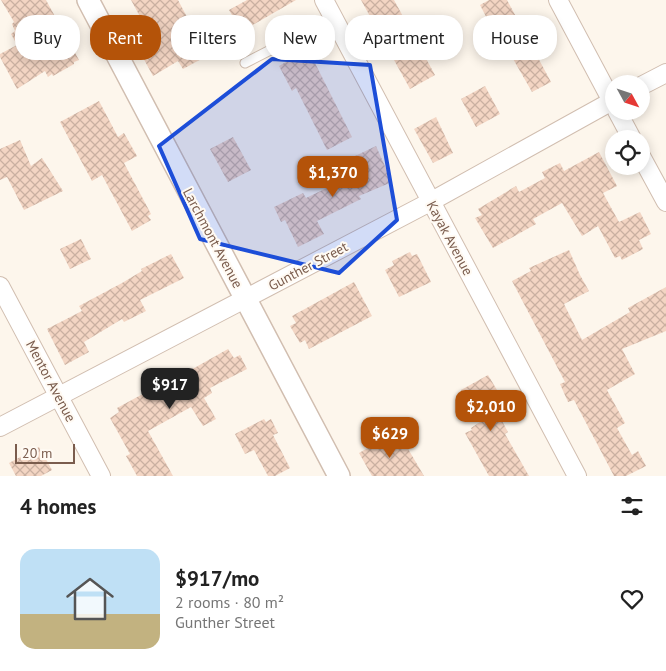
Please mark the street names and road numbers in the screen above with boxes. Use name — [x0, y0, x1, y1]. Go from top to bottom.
street label: Larchmont Avenue — [179, 185, 247, 291]
street label: Kayak Avenue — [423, 198, 477, 278]
street label: Gunther Street — [265, 237, 351, 294]
street label: Mentor Avenue — [22, 337, 80, 425]

